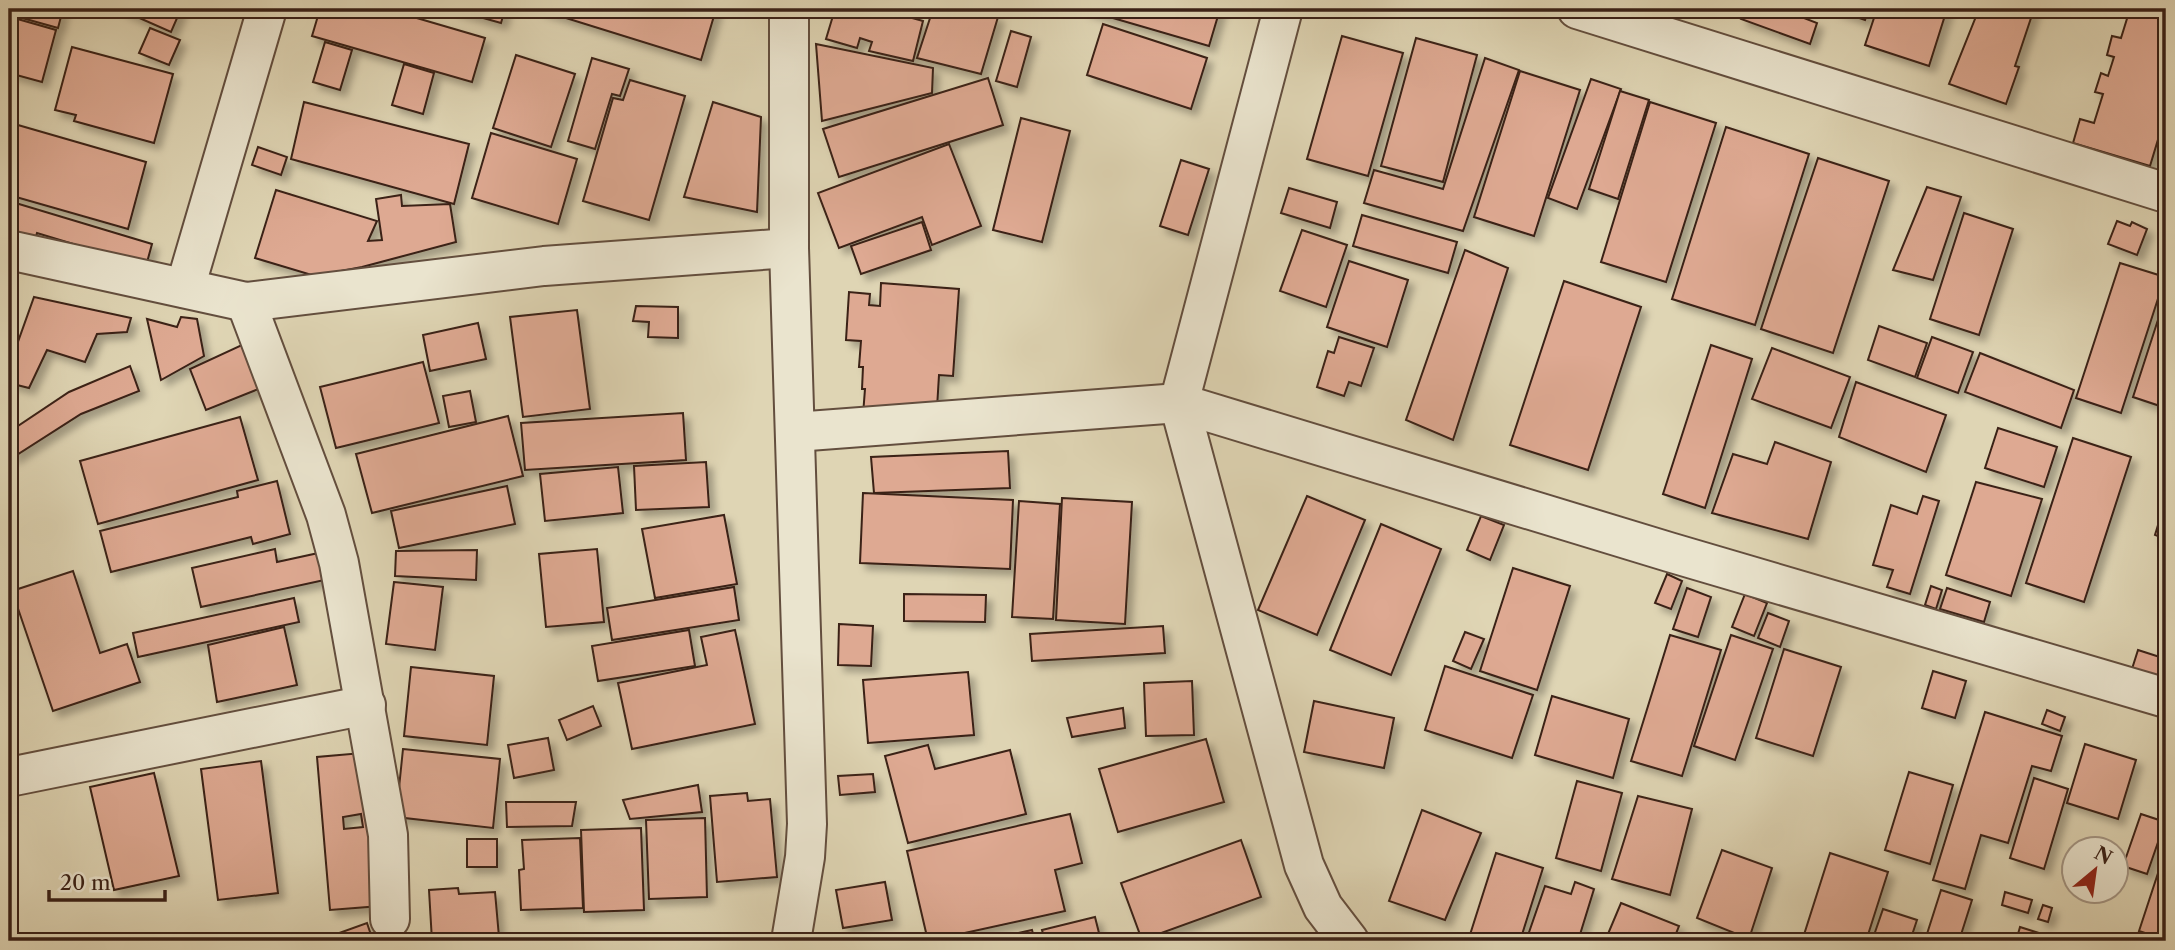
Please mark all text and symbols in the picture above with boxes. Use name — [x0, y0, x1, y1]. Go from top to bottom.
north arrow — [2060, 834, 2130, 904]
text: N — [2090, 842, 2116, 870]
scale bar — [49, 859, 164, 903]
text: 20 m — [60, 870, 111, 895]

